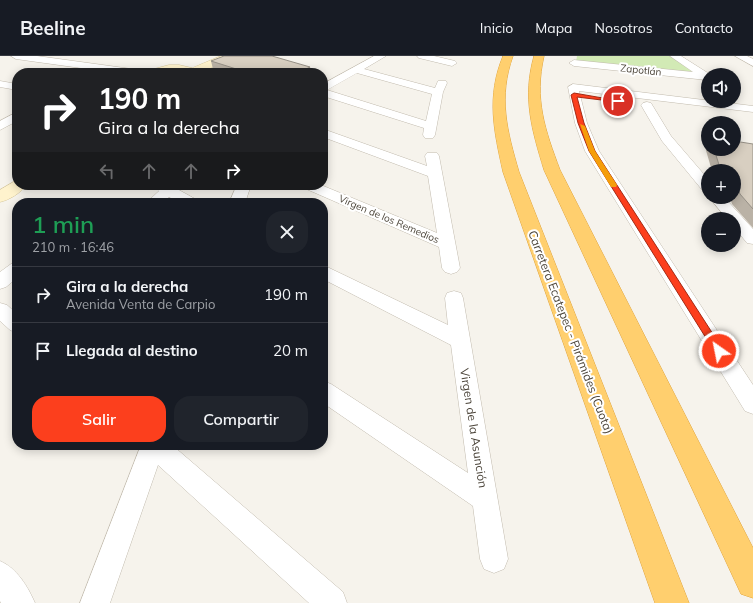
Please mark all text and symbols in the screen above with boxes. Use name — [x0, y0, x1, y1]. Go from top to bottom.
text: Beeline — [20, 16, 86, 40]
text: Inicio — [480, 19, 513, 37]
text: Mapa — [535, 19, 573, 37]
text: Nosotros — [595, 19, 653, 37]
text: Contacto — [675, 19, 733, 37]
street label: Zapotlán — [620, 61, 662, 79]
map controls — [701, 68, 741, 252]
button: sound — [701, 68, 741, 108]
text: 190 m — [98, 81, 181, 116]
icon: right — [32, 84, 84, 136]
pin — [601, 84, 635, 118]
icon: arrive — [607, 90, 629, 112]
text: Gira a la derecha — [98, 116, 240, 139]
button: search — [701, 116, 741, 156]
icon: left — [96, 160, 118, 182]
icon: ahead — [138, 160, 160, 182]
icon: ahead — [180, 160, 202, 182]
icon: right — [222, 160, 244, 182]
button: + — [701, 164, 741, 204]
street label: Virgen de los Remedios — [337, 192, 441, 246]
text: 1 min — [32, 209, 94, 239]
button: close — [266, 211, 308, 253]
button: − — [701, 212, 741, 252]
street label: Carretera Ecatepec - Pirámides (Cuota) — [525, 228, 617, 436]
text: 210 m · 16:46 — [32, 239, 114, 255]
text: Gira a la derecha — [66, 277, 188, 296]
icon: right — [32, 284, 54, 306]
text: 190 m — [264, 285, 308, 304]
text: Avenida Venta de Carpio — [66, 296, 215, 312]
position arrow — [698, 330, 740, 372]
icon: arrive — [32, 340, 54, 362]
text: Llegada al destino — [66, 341, 198, 360]
text: 20 m — [273, 341, 308, 360]
street label: Virgen de la Asunción — [457, 367, 491, 489]
button: Salir — [32, 396, 166, 442]
button: Compartir — [174, 396, 308, 442]

